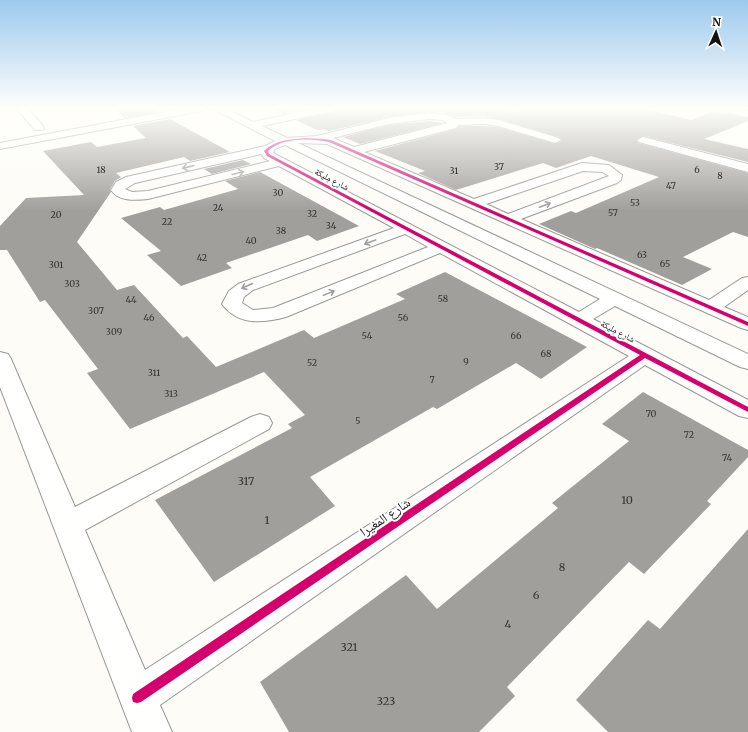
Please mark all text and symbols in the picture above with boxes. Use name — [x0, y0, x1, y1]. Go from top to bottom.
north arrow — [696, 12, 736, 52]
text: N — [712, 15, 722, 29]
house number: 37 — [494, 161, 504, 172]
one-way arrow — [182, 163, 195, 171]
house number: 18 — [96, 164, 106, 175]
house number: 6 — [694, 164, 700, 175]
street label: شارع مِليكة — [313, 165, 351, 193]
house number: 31 — [450, 165, 458, 176]
one-way arrow — [231, 169, 244, 177]
house number: 8 — [717, 170, 723, 181]
house number: 47 — [666, 180, 676, 191]
house number: 30 — [273, 187, 284, 198]
house number: 53 — [630, 197, 640, 208]
one-way arrow — [538, 201, 550, 209]
house number: 24 — [213, 202, 224, 213]
house number: 57 — [608, 207, 618, 218]
house number: 32 — [307, 208, 317, 219]
house number: 20 — [51, 209, 62, 220]
house number: 22 — [162, 216, 172, 227]
house number: 34 — [326, 220, 337, 231]
house number: 38 — [276, 225, 286, 236]
house number: 40 — [245, 235, 257, 246]
one-way arrow — [364, 238, 376, 246]
house number: 63 — [637, 249, 647, 260]
house number: 42 — [197, 252, 207, 263]
house number: 65 — [660, 258, 670, 269]
house number: 301 — [49, 259, 63, 270]
house number: 303 — [64, 278, 80, 289]
one-way arrow — [242, 283, 254, 290]
one-way arrow — [322, 289, 334, 296]
house number: 58 — [438, 293, 448, 304]
house number: 44 — [125, 294, 137, 305]
house number: 307 — [88, 305, 104, 316]
house number: 46 — [144, 312, 155, 323]
house number: 56 — [398, 312, 409, 323]
street label: شارع مِليكة — [599, 317, 637, 345]
house number: 309 — [106, 326, 122, 337]
house number: 54 — [362, 330, 373, 341]
house number: 66 — [511, 330, 522, 341]
house number: 68 — [541, 348, 551, 359]
house number: 9 — [463, 356, 469, 367]
house number: 52 — [307, 357, 317, 368]
house number: 311 — [148, 367, 160, 378]
house number: 7 — [429, 374, 435, 385]
house number: 313 — [164, 388, 178, 399]
house number: 70 — [646, 408, 657, 419]
house number: 5 — [355, 415, 361, 426]
house number: 72 — [684, 429, 694, 440]
house number: 74 — [722, 452, 732, 463]
house number: 317 — [238, 474, 254, 488]
house number: 10 — [621, 493, 633, 507]
street label: شارع المغيرا — [356, 494, 414, 541]
house number: 1 — [265, 513, 270, 527]
house number: 8 — [559, 560, 566, 574]
house number: 6 — [533, 588, 540, 602]
house number: 4 — [505, 617, 512, 631]
house number: 321 — [340, 640, 358, 654]
house number: 323 — [377, 694, 395, 708]

